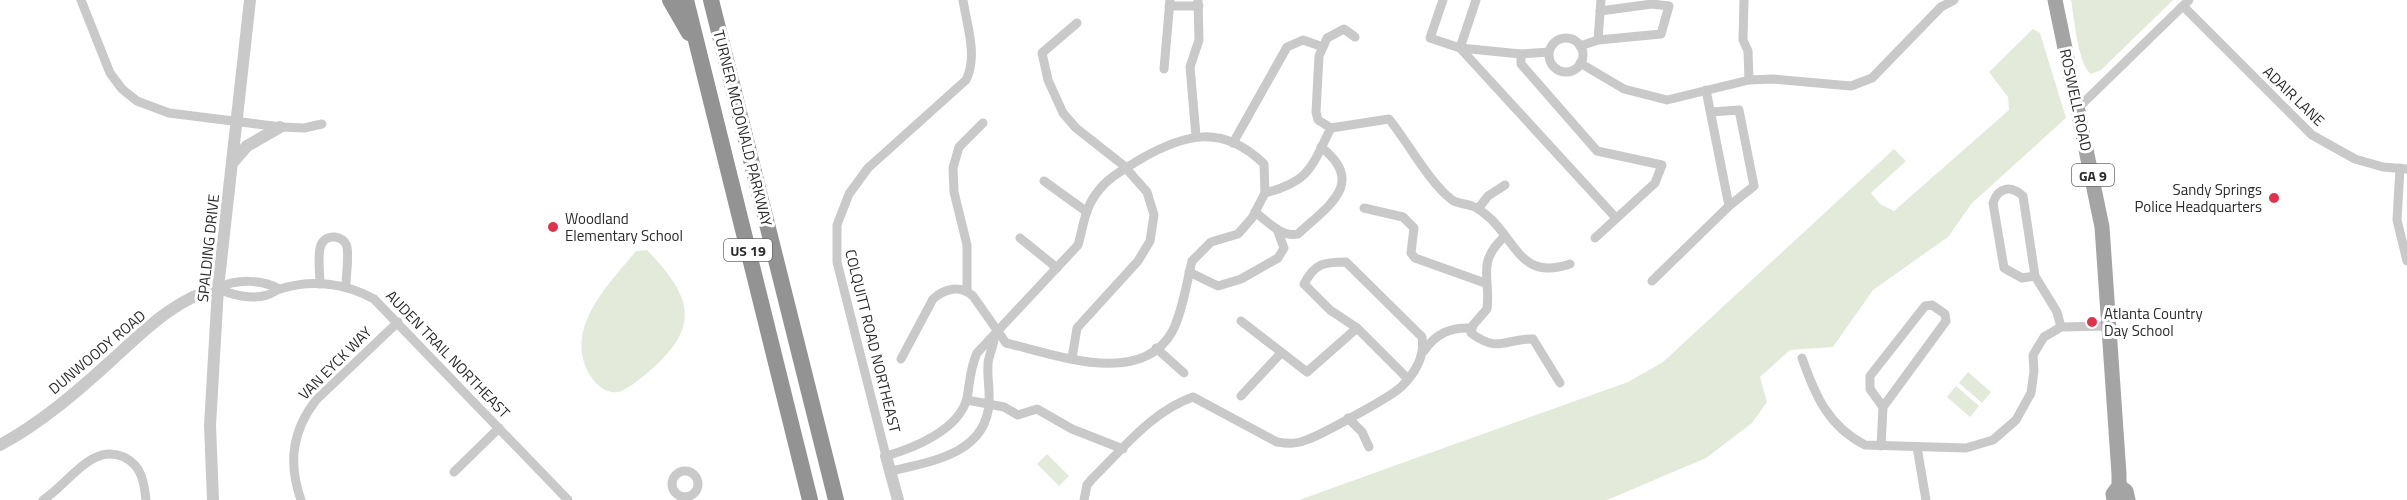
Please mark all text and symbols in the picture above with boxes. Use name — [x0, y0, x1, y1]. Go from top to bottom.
street label: TURNER MCDONALD PARKWAY — [707, 27, 779, 229]
street label: ROSWELL ROAD — [2054, 47, 2098, 153]
street label: ADAIR LANE — [2258, 61, 2330, 131]
road number: GA 9 — [2072, 164, 2114, 186]
place label: Sandy Springs Police Headquarters — [2135, 178, 2262, 218]
marker: Sandy Springs Police Headquarters — [2267, 191, 2281, 205]
street label: SPALDING DRIVE — [191, 193, 225, 303]
place label: Woodland Elementary School — [565, 207, 683, 247]
marker: Woodland Elementary School — [546, 220, 560, 234]
road number: US 19 — [724, 239, 772, 261]
street label: COLQUITT ROAD NORTHEAST — [839, 247, 907, 435]
street label: AUDEN TRAIL NORTHEAST — [381, 285, 516, 423]
place label: Atlanta Country Day School — [2104, 302, 2203, 342]
street label: DUNWOODY ROAD — [43, 304, 151, 400]
marker: Atlanta Country Day School — [2085, 315, 2099, 329]
street label: VAN EYCK WAY — [293, 321, 377, 405]

